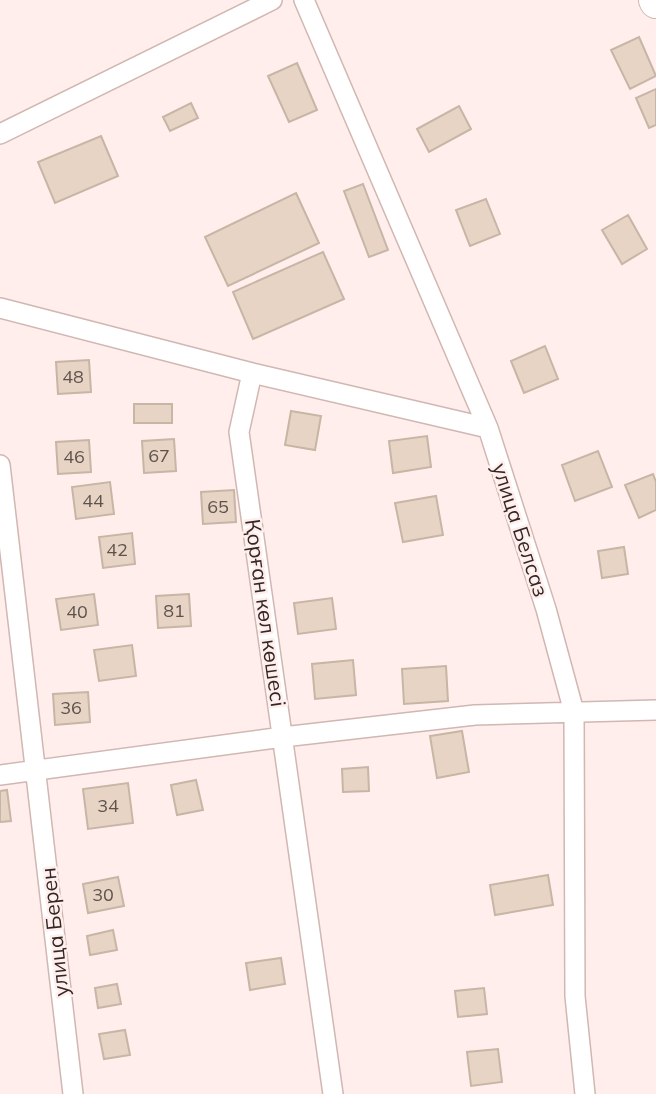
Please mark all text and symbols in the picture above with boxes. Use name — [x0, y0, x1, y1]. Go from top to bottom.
house number: 48 — [62, 365, 84, 388]
house number: 67 — [148, 444, 170, 467]
house number: 46 — [63, 445, 85, 468]
street label: улица Белсаз — [487, 460, 555, 600]
house number: 44 — [82, 489, 104, 512]
house number: 65 — [207, 495, 229, 518]
street label: Қорған көл көшесі — [240, 517, 292, 708]
house number: 42 — [106, 538, 128, 561]
house number: 81 — [163, 599, 185, 622]
house number: 40 — [66, 600, 88, 623]
house number: 36 — [60, 696, 82, 719]
house number: 34 — [97, 794, 119, 817]
street label: улица Берен — [34, 866, 74, 998]
house number: 30 — [92, 883, 114, 906]

